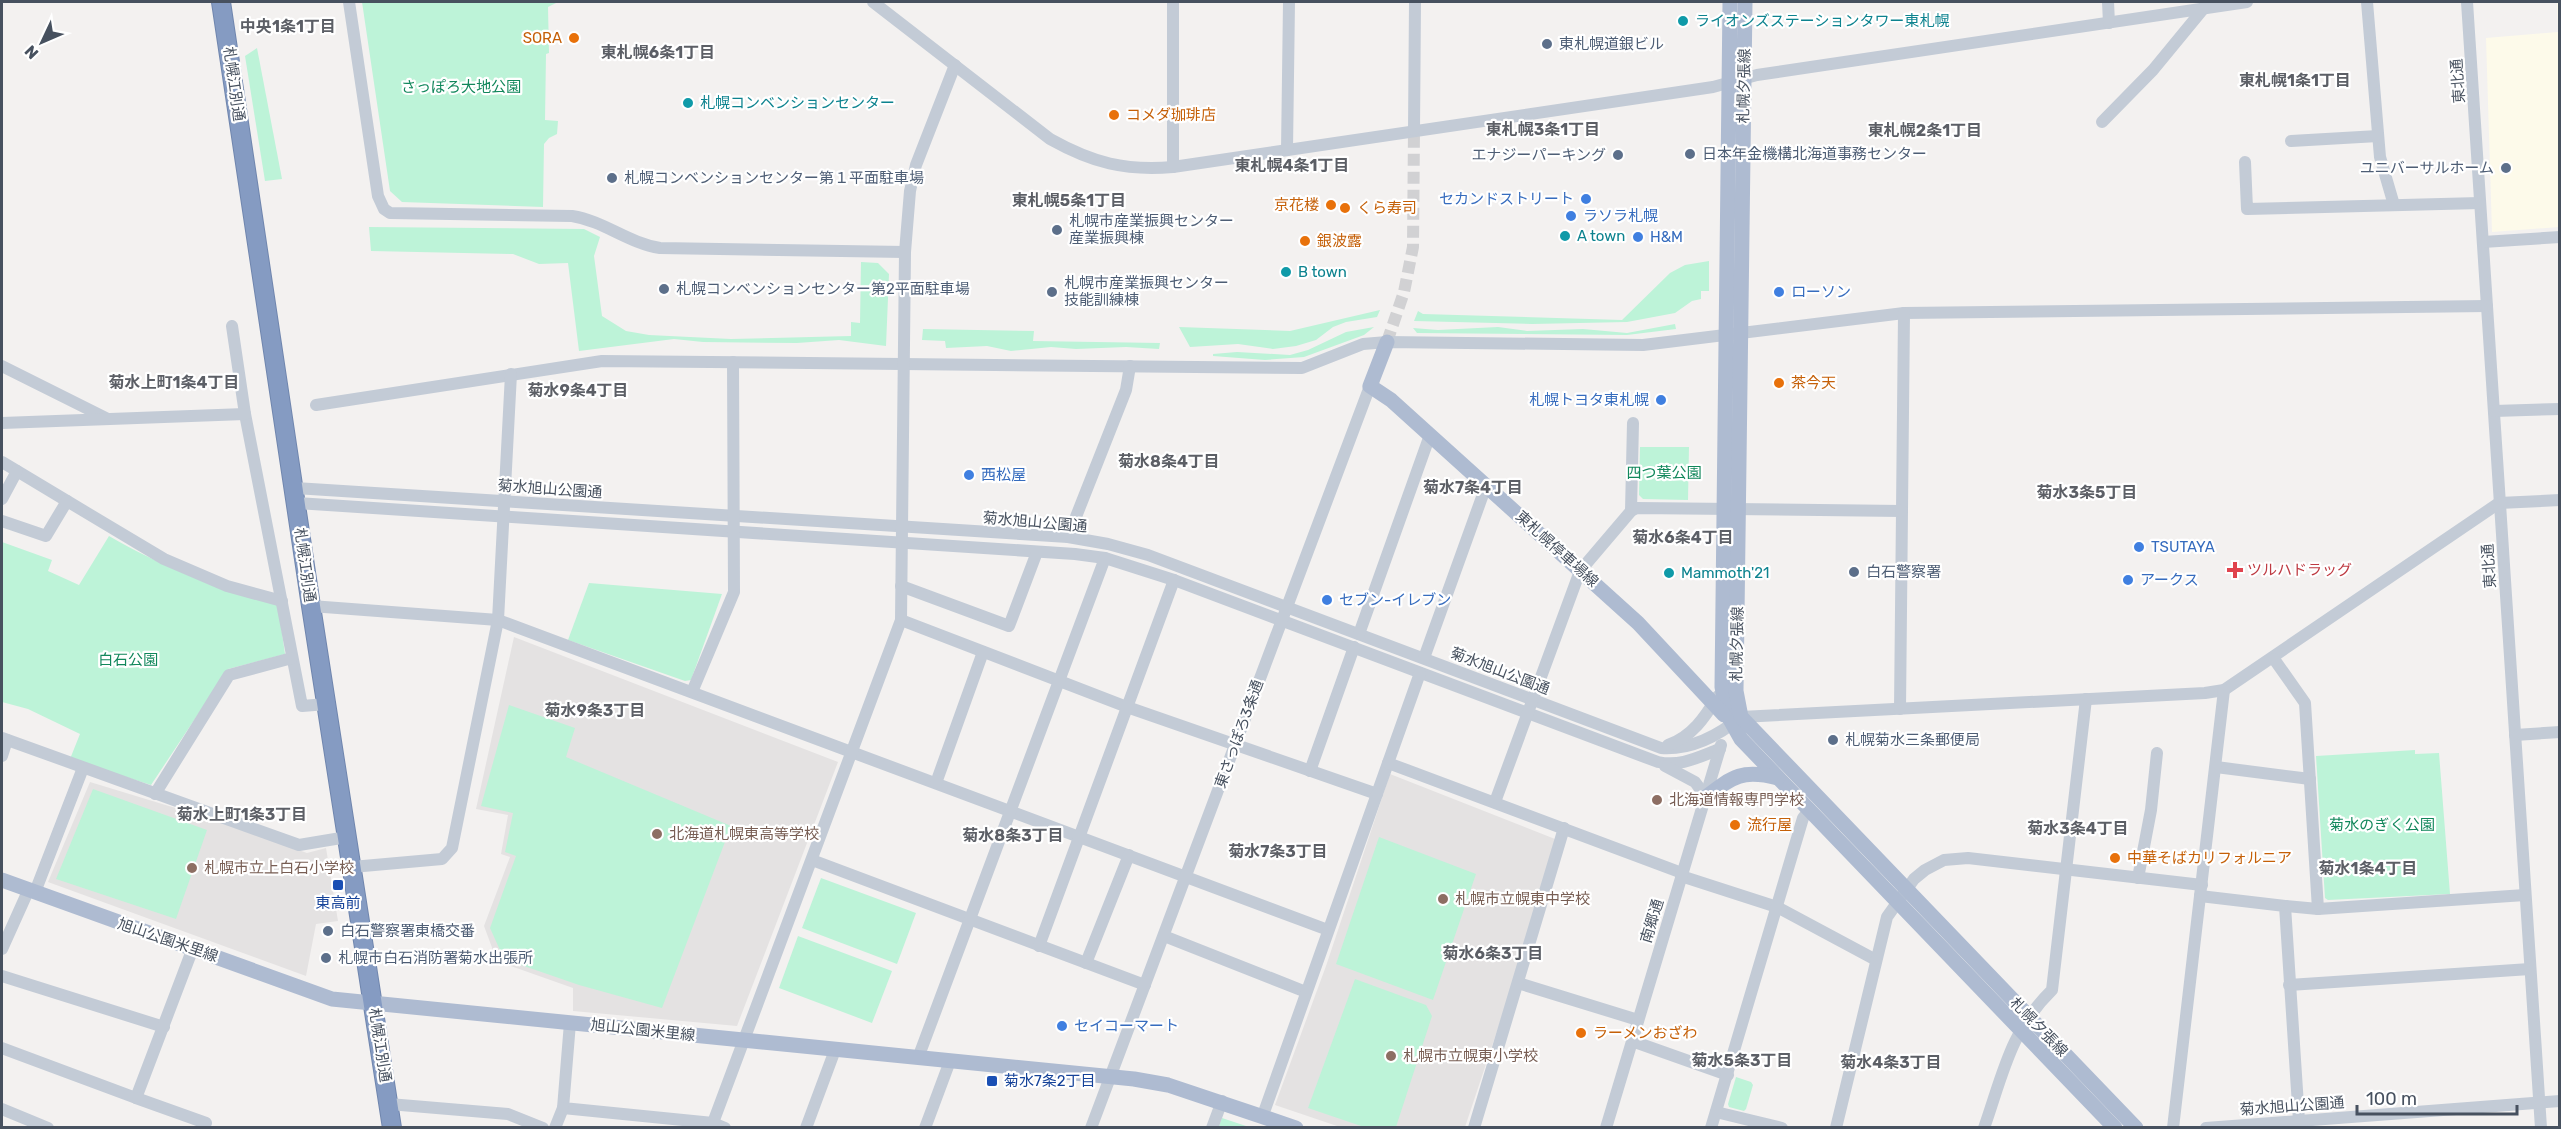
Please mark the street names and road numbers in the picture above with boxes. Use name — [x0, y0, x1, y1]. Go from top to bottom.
street label: 札幌江別通 — [220, 46, 248, 122]
street label: 札幌夕張線 — [1734, 48, 1754, 124]
street label: 東北通 — [2447, 58, 2469, 104]
street label: 菊水旭山公園通 — [497, 476, 603, 502]
street label: 東札幌停車場線 — [1512, 507, 1602, 591]
street label: 菊水旭山公園通 — [982, 508, 1088, 536]
street label: 札幌江別通 — [291, 527, 319, 603]
street label: 東北通 — [2478, 543, 2500, 589]
street label: 札幌夕張線 — [1727, 606, 1747, 682]
street label: 菊水旭山公園通 — [1448, 644, 1552, 698]
street label: 東さっぽろ3条通 — [1211, 677, 1267, 791]
street label: 南郷通 — [1637, 897, 1667, 945]
street label: 旭山公園米里線 — [115, 914, 221, 966]
street label: 札幌夕張線 — [2006, 994, 2072, 1060]
street label: 札幌江別通 — [365, 1007, 395, 1083]
street label: 旭山公園米里線 — [590, 1016, 696, 1044]
street label: 菊水旭山公園通 — [2239, 1093, 2345, 1119]

